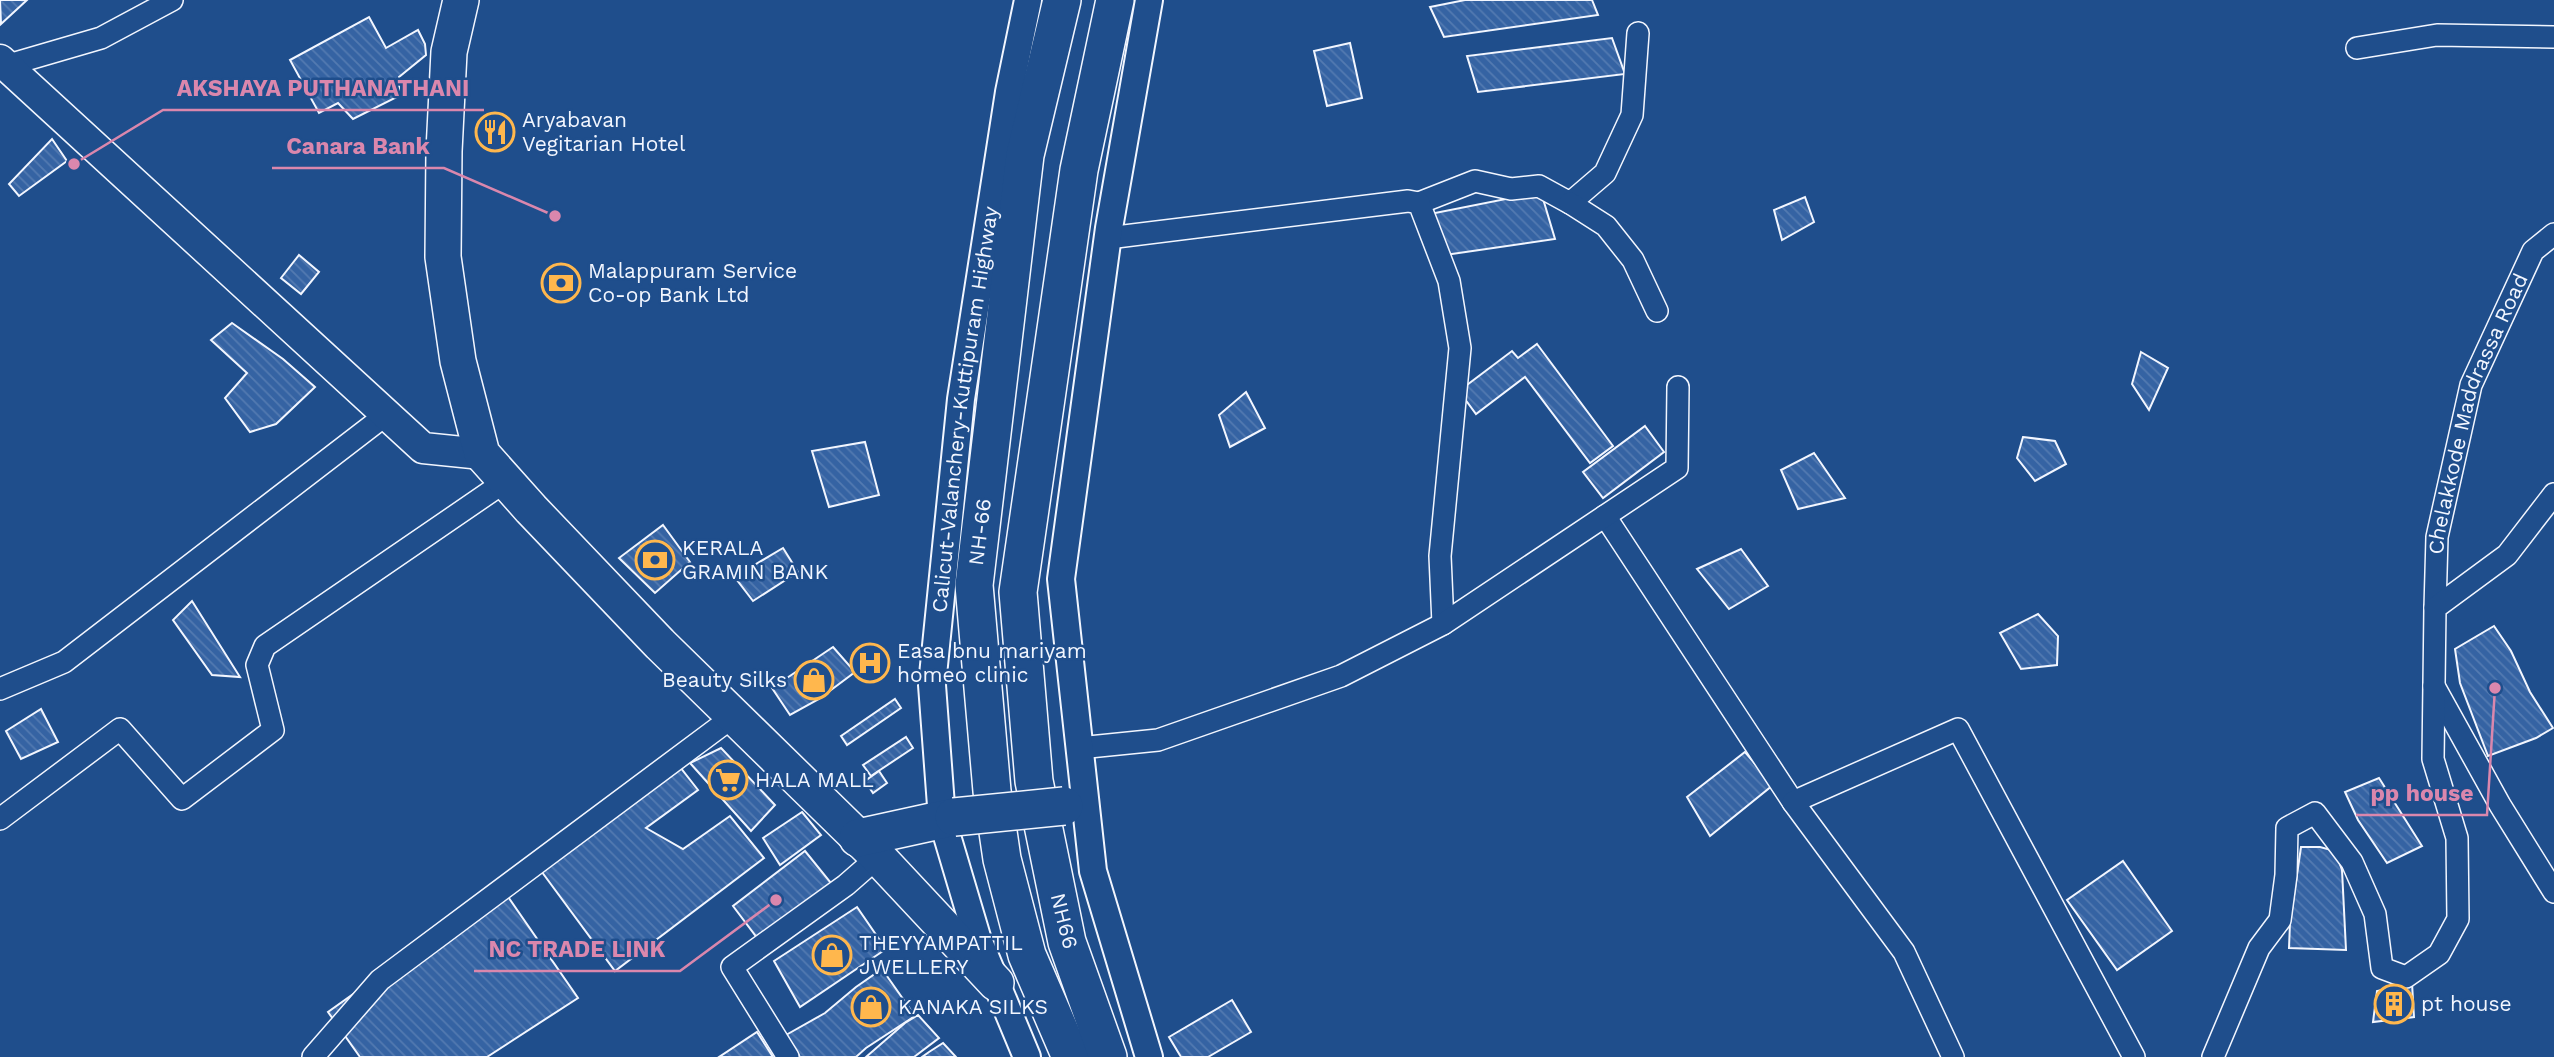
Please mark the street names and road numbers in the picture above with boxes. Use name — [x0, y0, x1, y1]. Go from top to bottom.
street label: Calicut-Valanchery-Kuttipuram Highway — [926, 204, 1003, 614]
street label: Chelakkode Maddrassa Road — [2424, 269, 2533, 555]
street label: NH-66 — [963, 497, 996, 567]
street label: NH66 — [1046, 891, 1083, 951]

